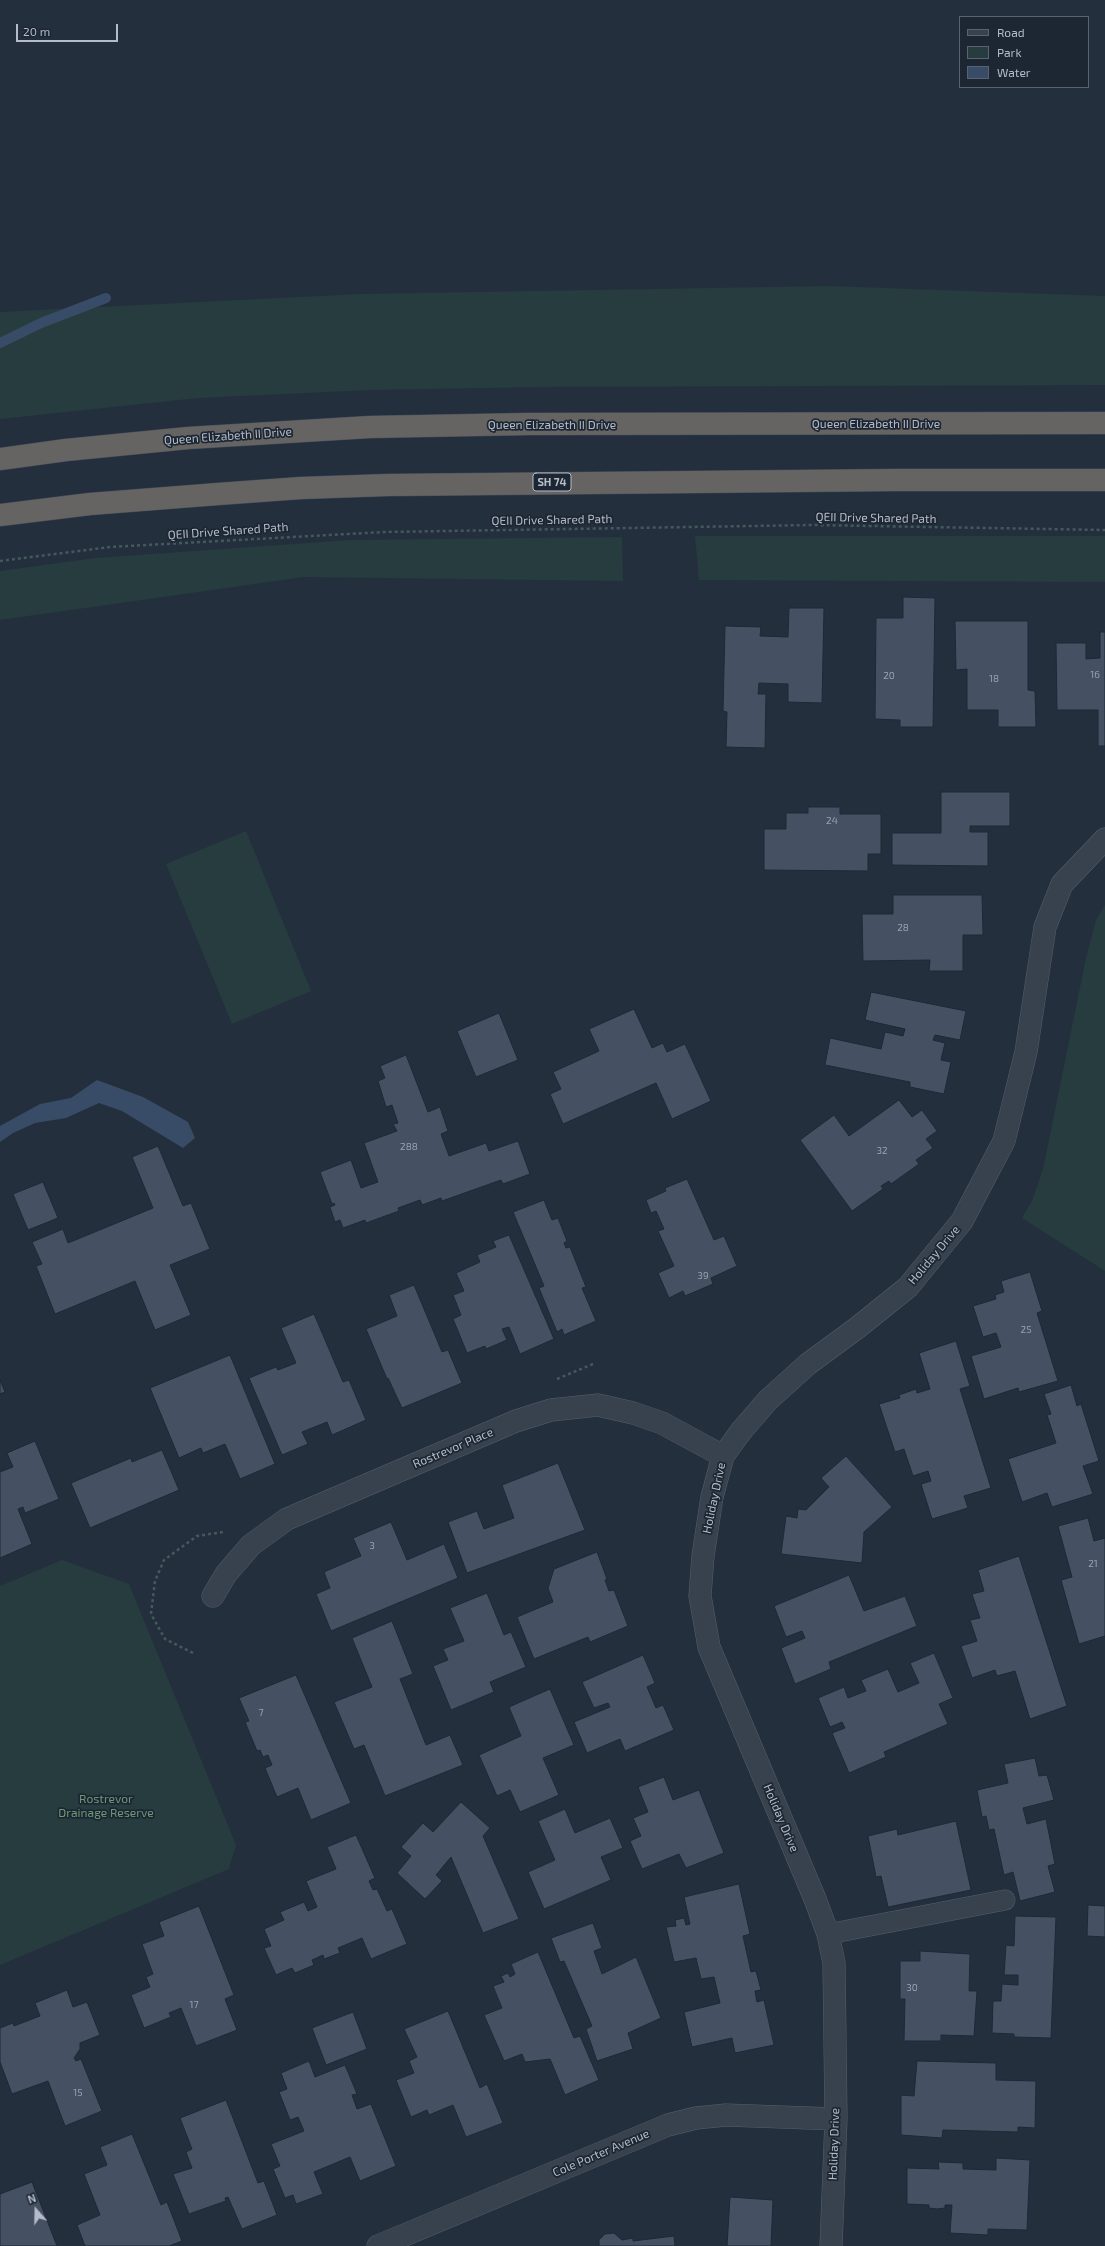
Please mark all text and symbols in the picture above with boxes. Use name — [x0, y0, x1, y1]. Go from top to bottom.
scale bar — [18, 16, 120, 42]
legend — [959, 16, 1089, 88]
text: 20 m — [23, 24, 50, 38]
text: Road — [997, 25, 1025, 39]
text: Park — [997, 45, 1022, 59]
text: Water — [997, 65, 1031, 79]
street label: Queen Elizabeth II Drive — [812, 417, 940, 431]
street label: Queen Elizabeth II Drive — [488, 418, 616, 432]
street label: Queen Elizabeth II Drive — [163, 424, 293, 448]
road number: SH 74 — [533, 473, 571, 491]
street label: QEII Drive Shared Path — [815, 510, 937, 526]
street label: QEII Drive Shared Path — [491, 512, 613, 528]
street label: QEII Drive Shared Path — [167, 520, 289, 542]
house number: 16 — [1090, 669, 1100, 681]
house number: 20 — [883, 670, 895, 682]
house number: 18 — [989, 673, 999, 685]
house number: 24 — [826, 815, 838, 827]
house number: 28 — [897, 922, 909, 934]
house number: 288 — [400, 1141, 418, 1153]
house number: 32 — [876, 1145, 888, 1157]
street label: Holiday Drive — [905, 1223, 963, 1287]
house number: 39 — [697, 1270, 709, 1282]
house number: 25 — [1021, 1324, 1031, 1336]
street label: Rostrevor Place — [411, 1425, 495, 1471]
street label: Holiday Drive — [699, 1461, 729, 1535]
house number: 3 — [369, 1540, 375, 1552]
house number: 21 — [1088, 1558, 1098, 1570]
house number: 7 — [258, 1707, 264, 1719]
street label: Holiday Drive — [760, 1782, 802, 1854]
park label: Rostrevor Drainage Reserve — [58, 1792, 154, 1820]
house number: 30 — [906, 1982, 918, 1994]
house number: 17 — [189, 1999, 199, 2011]
house number: 15 — [73, 2087, 83, 2099]
street label: Holiday Drive — [826, 2108, 842, 2180]
street label: Cole Porter Avenue — [550, 2126, 652, 2180]
north arrow — [16, 2190, 56, 2230]
text: N — [26, 2191, 38, 2206]

